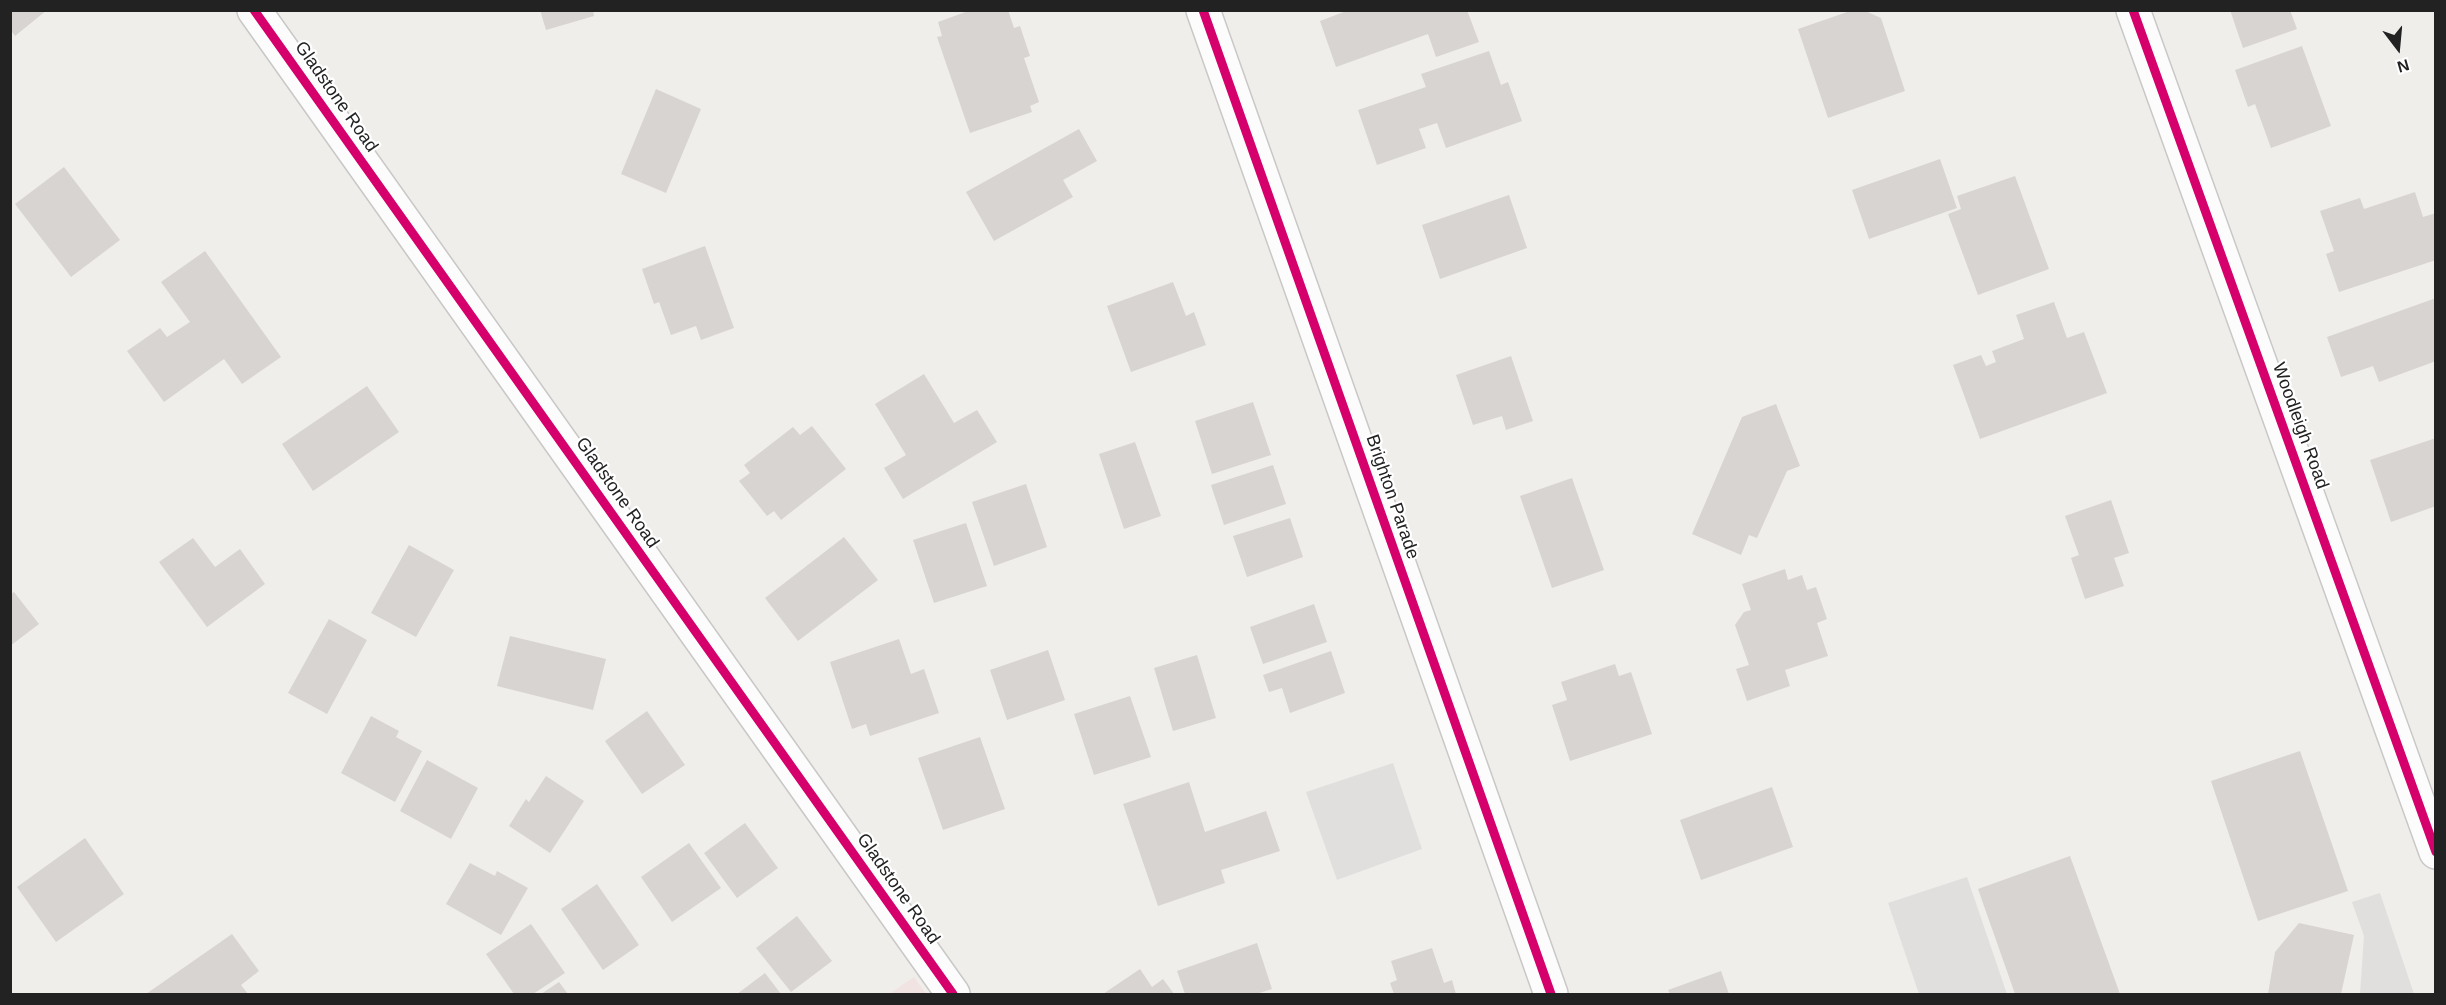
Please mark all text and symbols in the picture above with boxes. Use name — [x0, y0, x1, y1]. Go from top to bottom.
north arrow — [2368, 18, 2428, 78]
street label: Gladstone Road — [290, 38, 382, 156]
text: N — [2395, 56, 2411, 76]
street label: Woodleigh Road — [2267, 360, 2333, 492]
street label: Brighton Parade — [1361, 432, 1423, 562]
street label: Gladstone Road — [571, 434, 663, 552]
street label: Gladstone Road — [852, 830, 944, 948]

